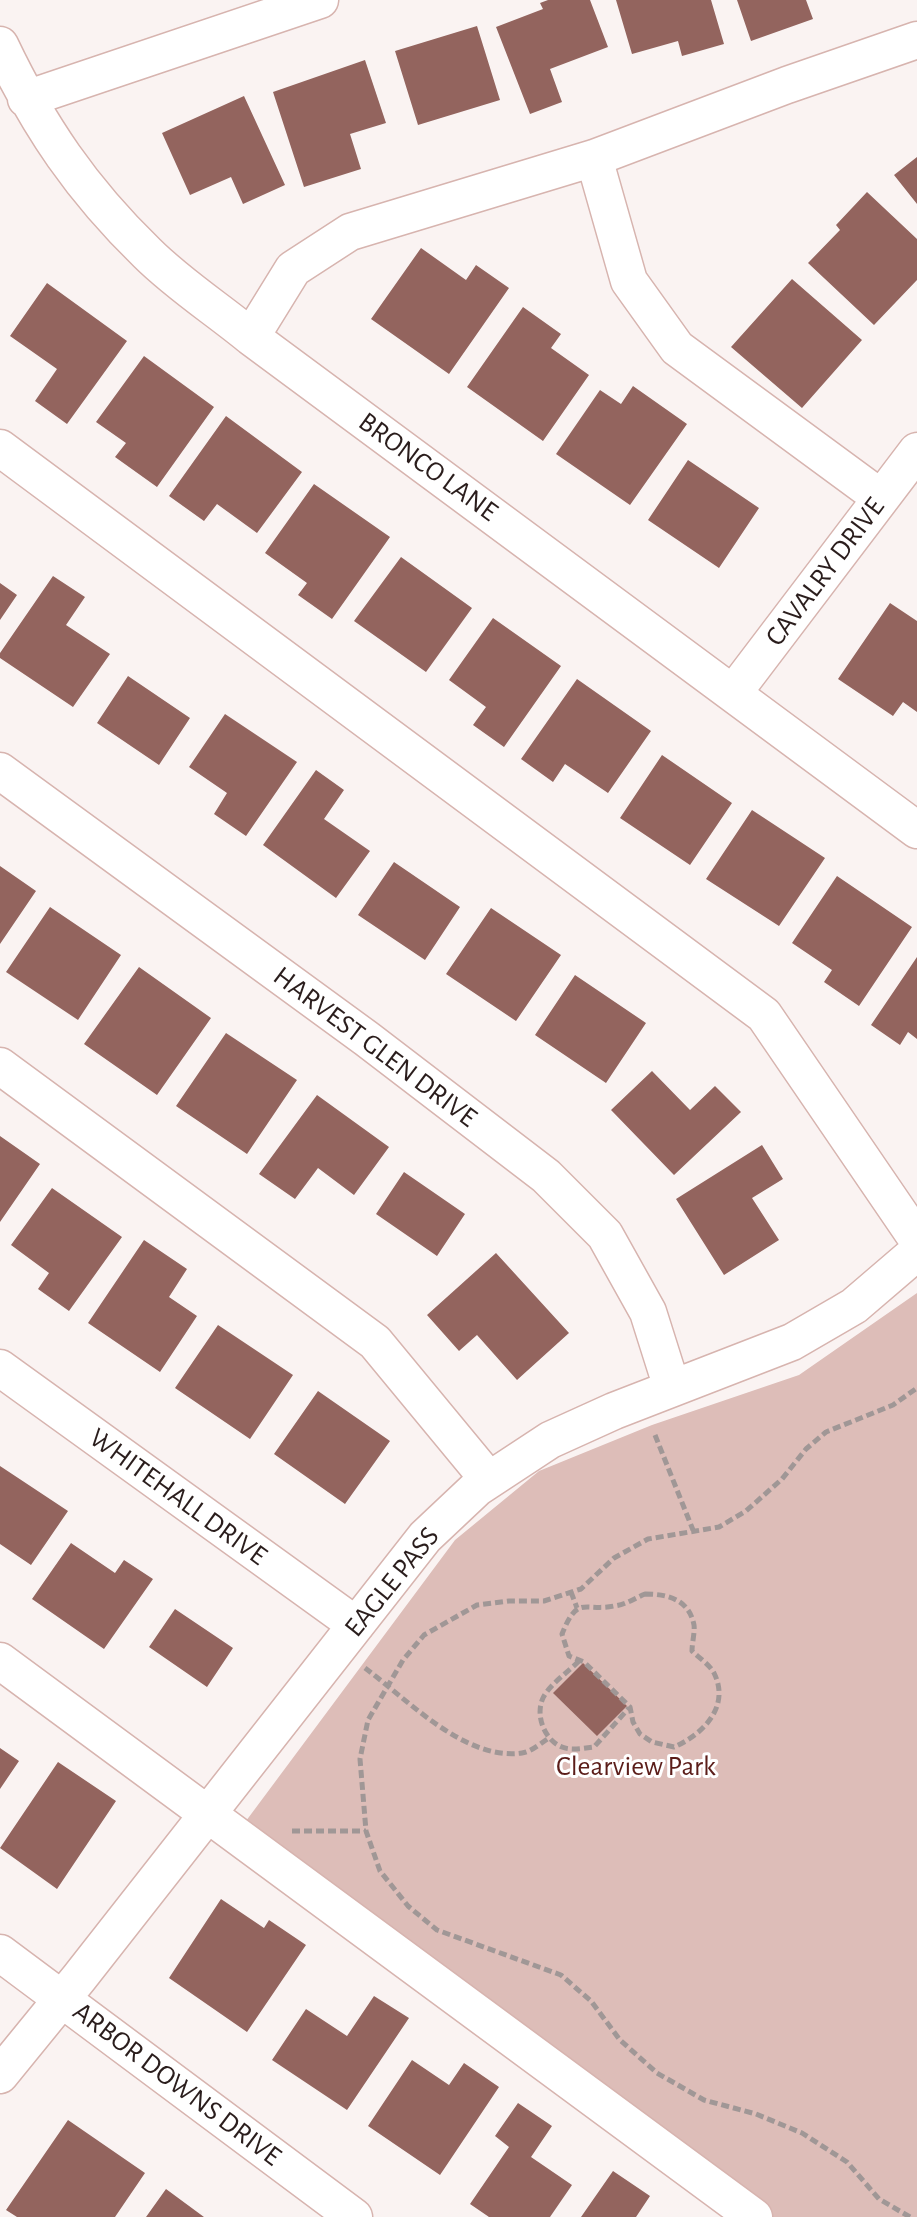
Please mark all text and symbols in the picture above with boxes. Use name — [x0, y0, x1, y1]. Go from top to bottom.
street label: BRONCO LANE — [352, 405, 504, 529]
street label: CAVALRY DRIVE — [758, 491, 892, 653]
street label: HARVEST GLEN DRIVE — [267, 959, 483, 1135]
street label: WHITEHALL DRIVE — [82, 1421, 274, 1573]
street label: EAGLE PASS — [338, 1520, 446, 1644]
park label: Clearview Park — [556, 1750, 716, 1784]
street label: ARBOR DOWNS DRIVE — [66, 1995, 288, 2173]

